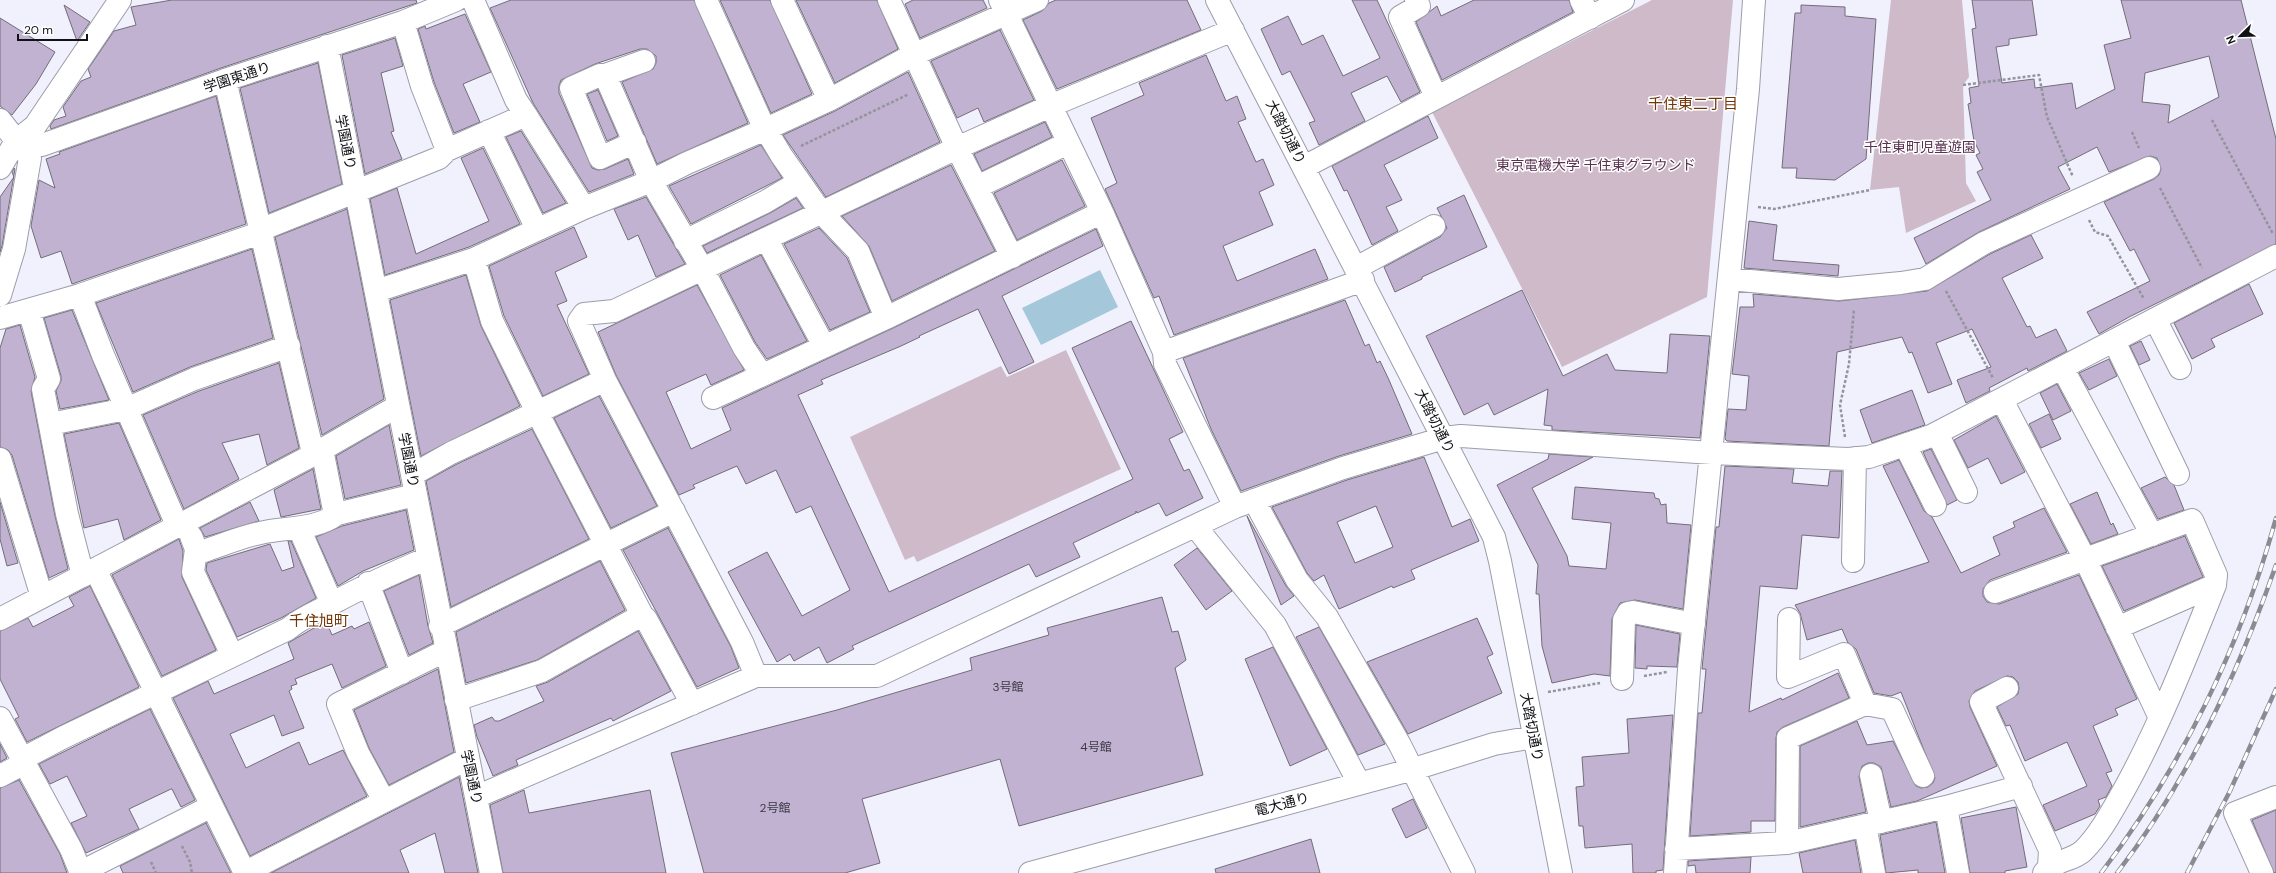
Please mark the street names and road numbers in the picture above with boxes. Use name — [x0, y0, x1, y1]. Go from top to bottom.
street label: 学園東通り — [201, 58, 273, 96]
street label: 大踏切通り — [1262, 97, 1310, 167]
street label: 学園通り — [332, 113, 360, 171]
street label: 大踏切通り — [1411, 386, 1459, 456]
street label: 学園通り — [395, 431, 423, 489]
street label: 大踏切通り — [1516, 691, 1548, 763]
street label: 学園通り — [457, 748, 487, 806]
street label: 電大通り — [1253, 788, 1311, 820]

